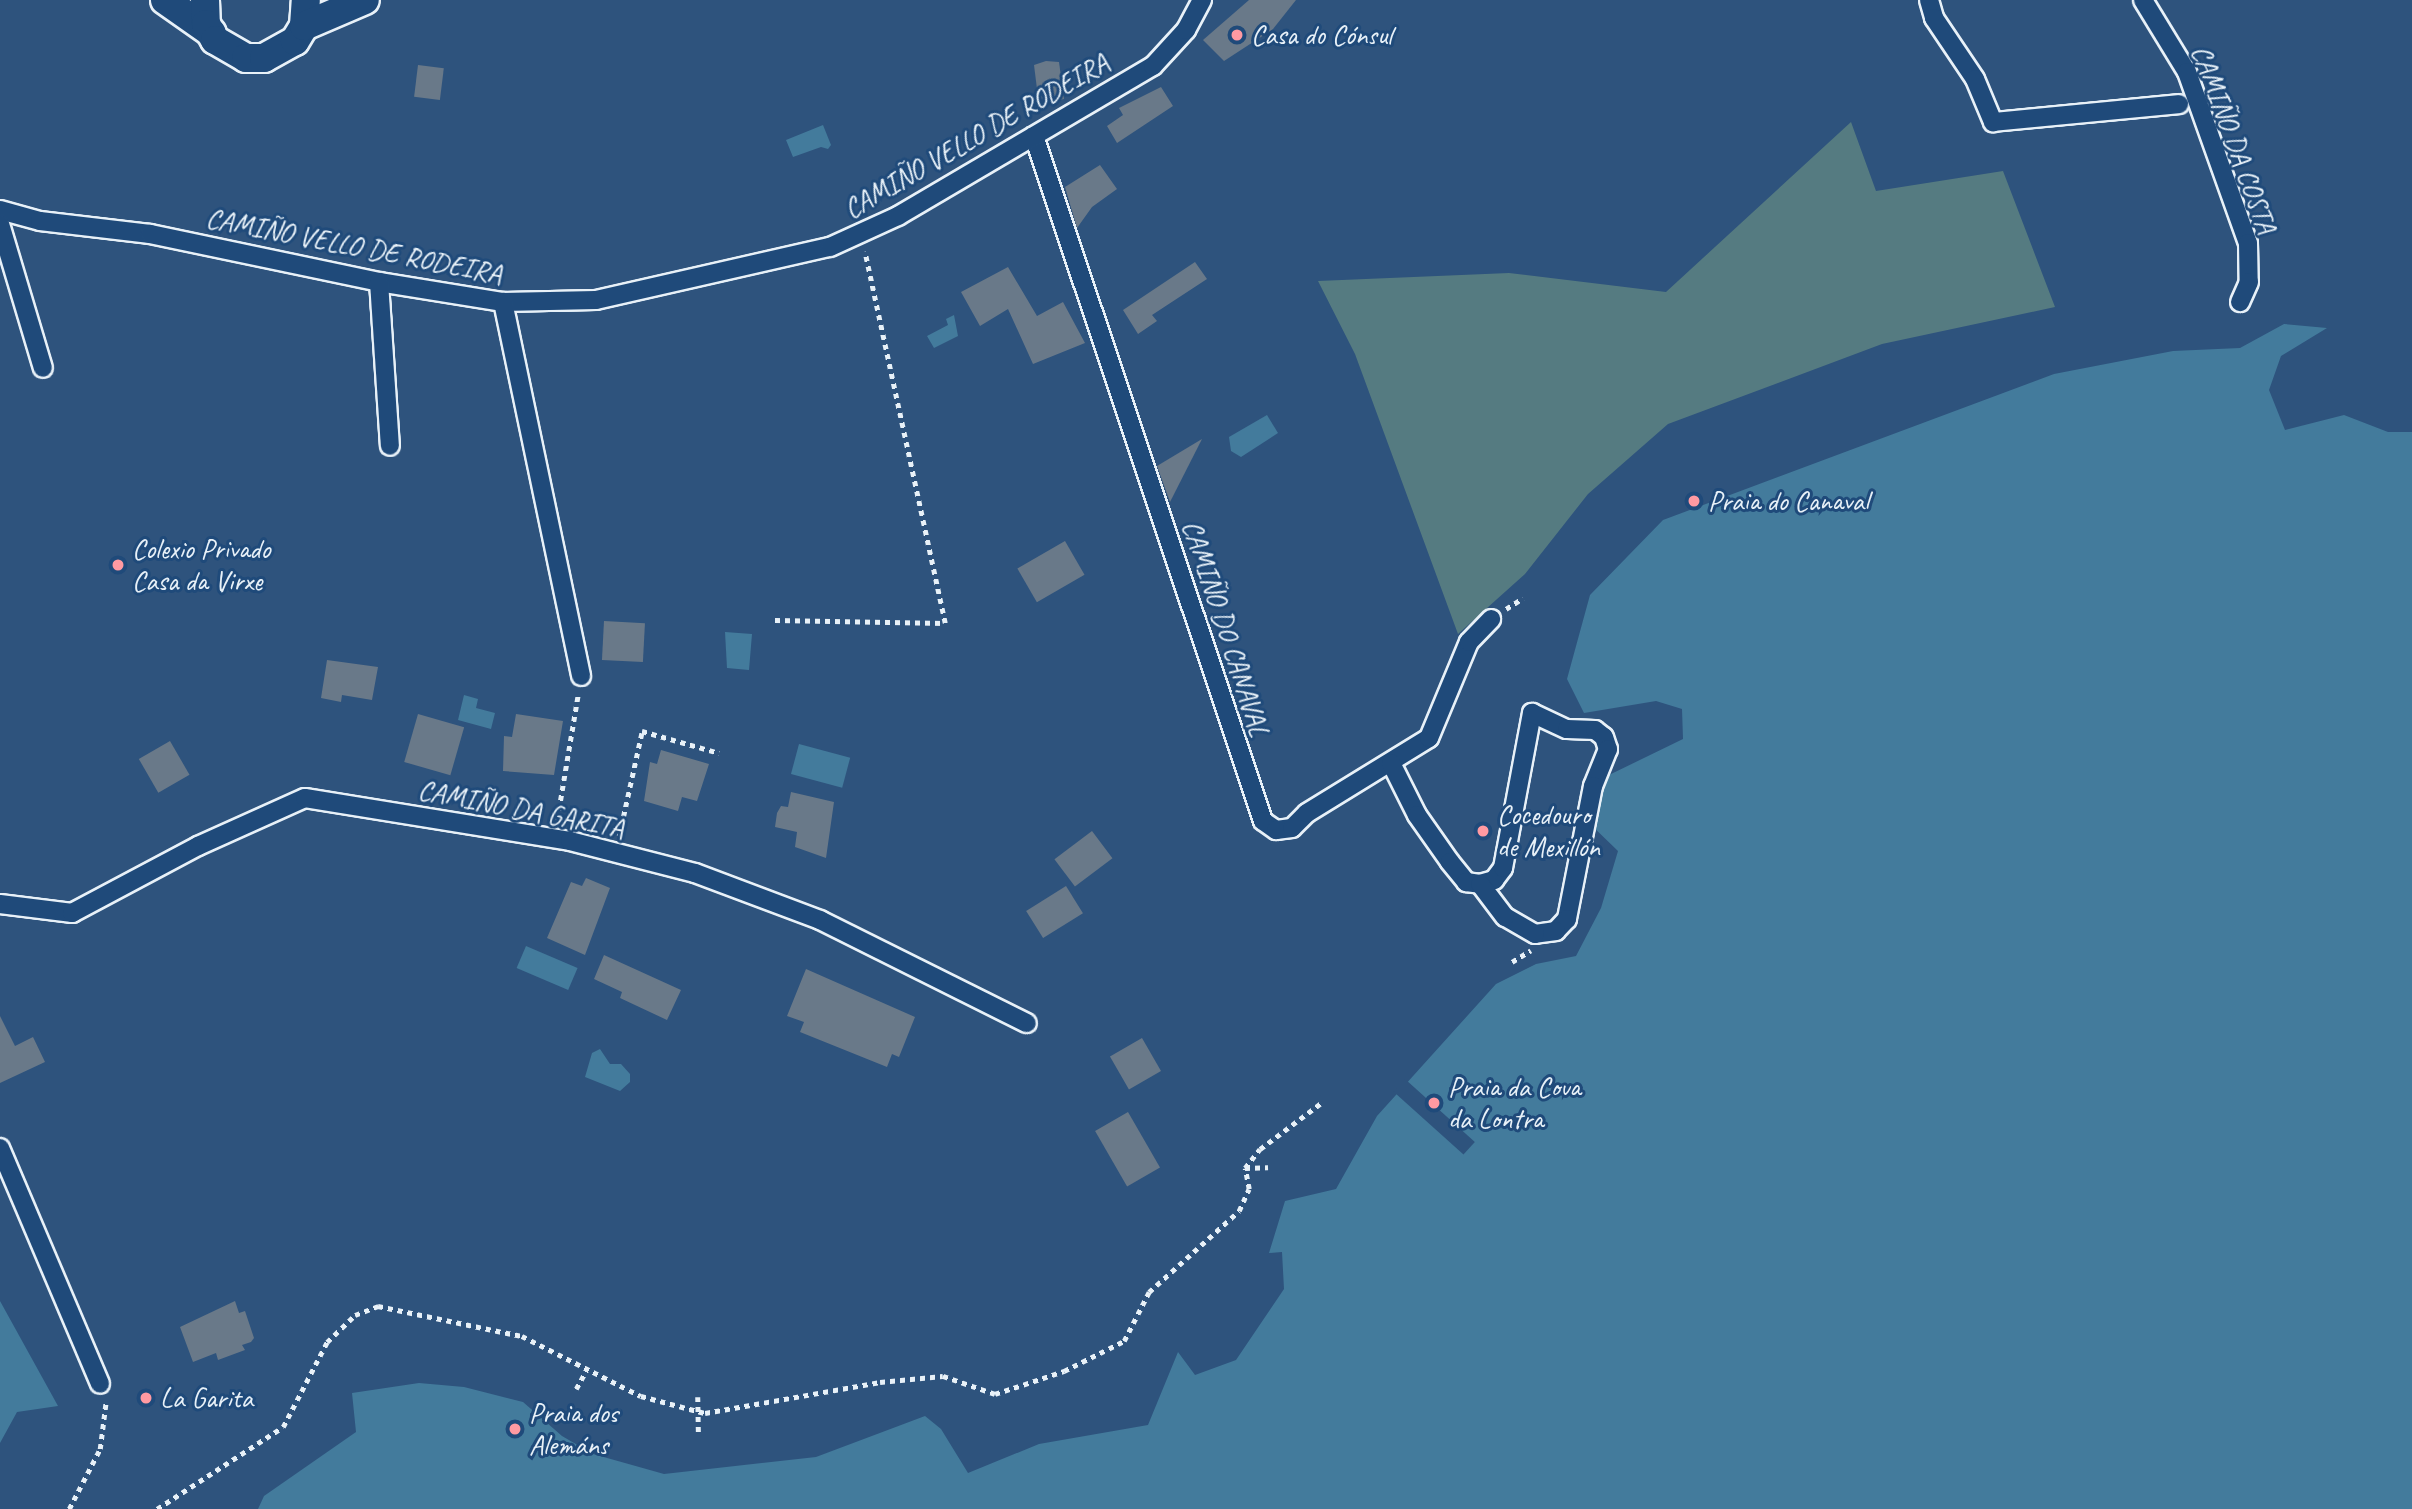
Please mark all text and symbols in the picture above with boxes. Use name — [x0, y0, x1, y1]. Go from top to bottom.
place label: Casa do Cónsul — [1251, 18, 1392, 52]
marker: Casa do Cónsul — [1229, 27, 1245, 43]
street label: CAMIÑO DA COSTA — [2184, 41, 2284, 237]
street label: CAMIÑO VELLO DE RODEIRA — [837, 46, 1115, 226]
street label: CAMIÑO VELLO DE RODEIRA — [203, 201, 505, 291]
place label: Praia do Canaval — [1708, 484, 1869, 518]
marker: Praia do Canaval — [1686, 493, 1702, 509]
street label: CAMIÑO DO CANAVAL — [1175, 515, 1277, 741]
place label: Colexio Privado Casa da Virxe — [132, 532, 270, 598]
marker: Colexio Privado Casa da Virxe — [110, 557, 126, 573]
street label: CAMIÑO DA GARITA — [415, 772, 627, 846]
place label: Cocedouro de Mexillón — [1497, 798, 1600, 864]
marker: Cocedouro de Mexillón — [1475, 823, 1491, 839]
place label: Praia da Cova da Lontra — [1448, 1070, 1580, 1136]
marker: Praia da Cova da Lontra — [1426, 1095, 1442, 1111]
place label: La Garita — [160, 1381, 253, 1415]
marker: La Garita — [138, 1390, 154, 1406]
place label: Praia dos Alemáns — [529, 1396, 618, 1462]
marker: Praia dos Alemáns — [507, 1421, 523, 1437]

